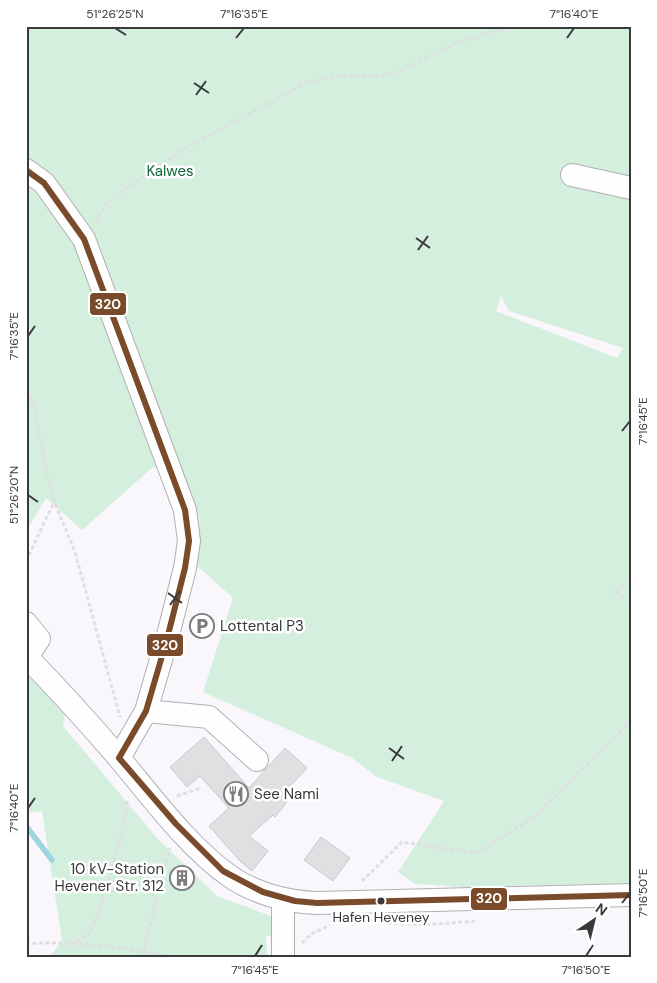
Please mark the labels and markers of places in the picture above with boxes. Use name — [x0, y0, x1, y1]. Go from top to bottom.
parking icon: Lottental P3 — [189, 613, 215, 639]
place label: Lottental P3 — [220, 616, 304, 636]
restaurant icon: See Nami — [223, 781, 249, 807]
place label: See Nami — [254, 784, 319, 804]
place label: 10 kV-Station Hevener Str. 312 — [54, 859, 164, 896]
building icon: 10 kV-Station Hevener Str. 312 — [169, 865, 195, 891]
marker: Hafen Heveney — [376, 896, 386, 906]
place label: Hafen Heveney — [332, 908, 430, 926]

